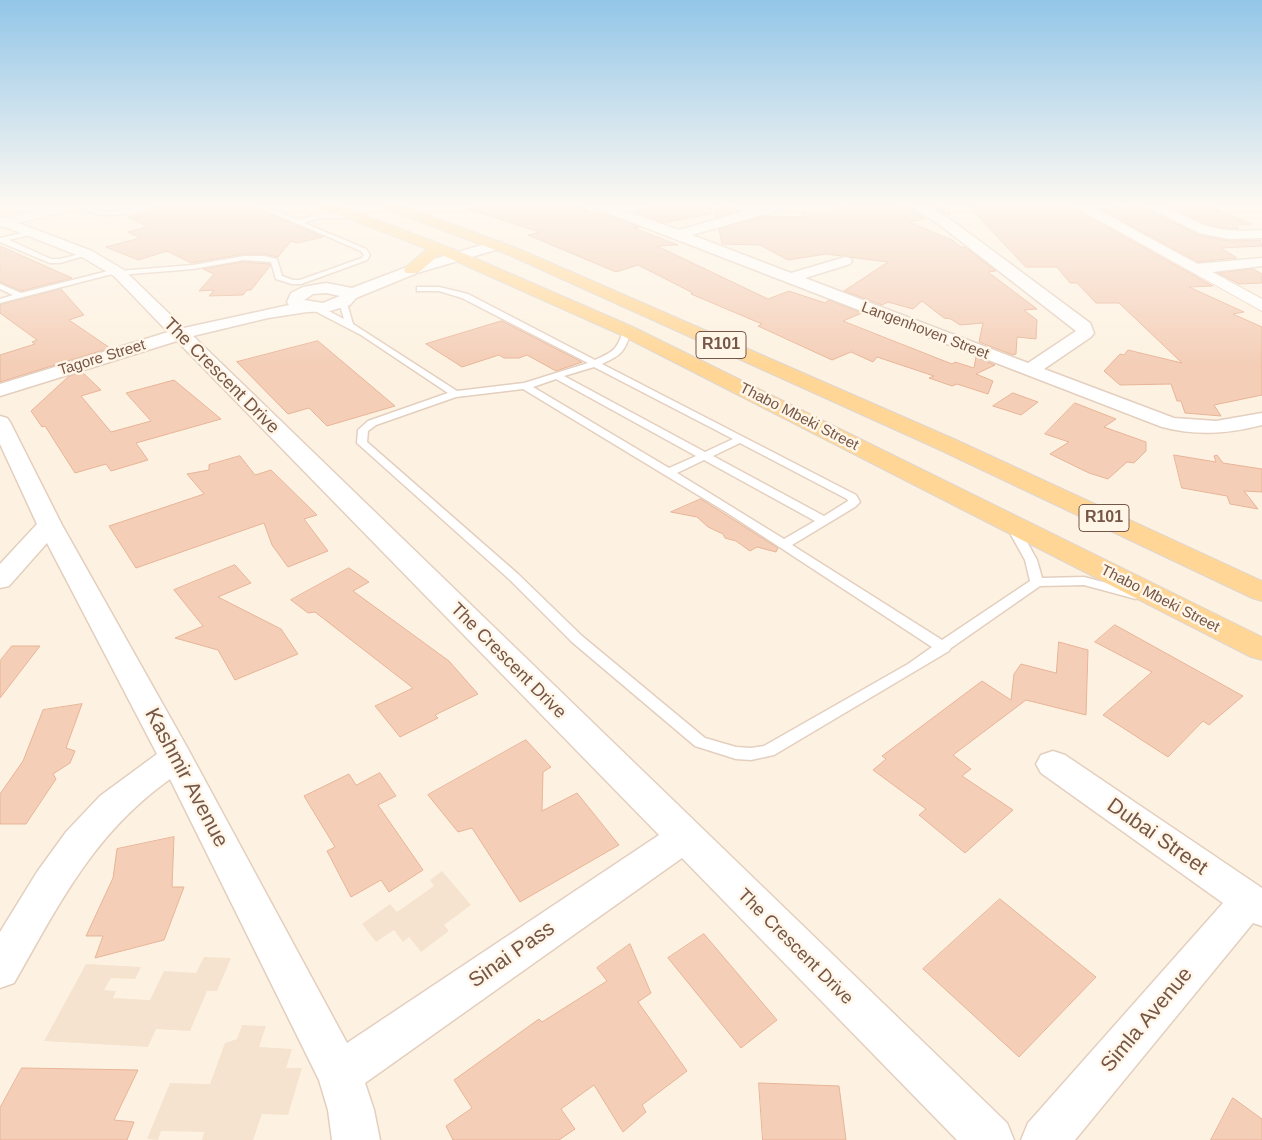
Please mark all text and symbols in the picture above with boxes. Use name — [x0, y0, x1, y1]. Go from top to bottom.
street label: Langenhoven Street — [859, 298, 991, 364]
street label: The Crescent Drive — [159, 314, 283, 438]
road number: R101 — [696, 332, 746, 358]
street label: Tagore Street — [56, 336, 148, 380]
street label: Thabo Mbeki Street — [737, 379, 861, 455]
road number: R101 — [1079, 504, 1129, 532]
street label: Thabo Mbeki Street — [1098, 561, 1222, 637]
street label: The Crescent Drive — [446, 599, 570, 723]
street label: Kashmir Avenue — [139, 704, 233, 852]
street label: Dubai Street — [1102, 793, 1212, 881]
street label: The Crescent Drive — [733, 885, 857, 1009]
street label: Sinai Pass — [464, 916, 560, 994]
street label: Simla Avenue — [1096, 962, 1198, 1078]

